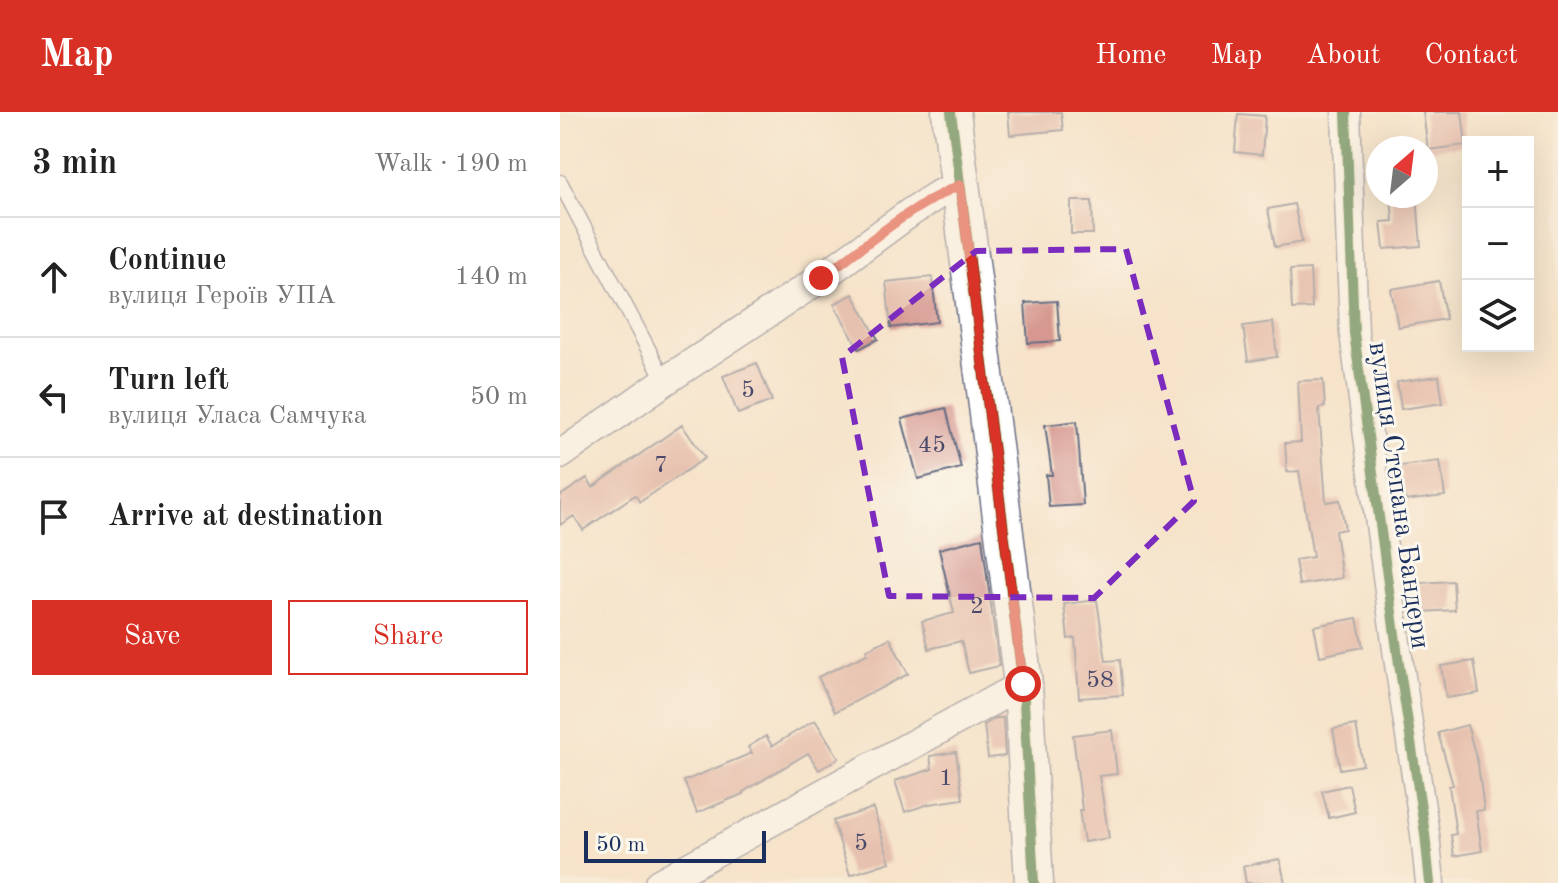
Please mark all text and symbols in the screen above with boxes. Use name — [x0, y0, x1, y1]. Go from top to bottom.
text: Map — [40, 37, 114, 75]
text: Home — [1095, 42, 1166, 70]
text: Map — [1210, 42, 1262, 70]
text: About — [1306, 42, 1381, 70]
text: Contact — [1425, 42, 1518, 70]
north arrow — [1366, 136, 1438, 208]
map controls — [1462, 136, 1534, 352]
button: + — [1462, 136, 1534, 208]
text: 3 min — [32, 147, 117, 181]
text: Walk · 190 m — [374, 151, 528, 177]
button: − — [1462, 208, 1534, 280]
text: Continue — [108, 246, 227, 276]
icon: ahead — [32, 255, 76, 299]
route end — [803, 260, 839, 296]
text: 140 m — [455, 264, 528, 290]
button: layers — [1462, 280, 1534, 352]
text: вулиця Героїв УПА — [108, 283, 336, 309]
street label: вулиця Степана Бандери — [1363, 340, 1433, 651]
text: Turn left — [108, 366, 229, 396]
icon: left — [32, 375, 76, 419]
house number: 5 — [741, 379, 755, 403]
text: 50 m — [470, 384, 528, 410]
text: вулиця Уласа Самчука — [108, 403, 367, 429]
house number: 45 — [918, 434, 946, 458]
house number: 7 — [654, 454, 668, 478]
icon: arrive — [32, 495, 76, 539]
text: Arrive at destination — [108, 502, 383, 532]
house number: 2 — [970, 595, 984, 619]
button: Save — [32, 600, 272, 675]
button: Share — [288, 600, 528, 675]
route start — [1005, 666, 1041, 702]
house number: 58 — [1086, 669, 1114, 693]
house number: 1 — [939, 767, 953, 791]
scale bar — [584, 827, 766, 863]
house number: 5 — [854, 832, 868, 856]
text: 50 m — [596, 834, 645, 856]

